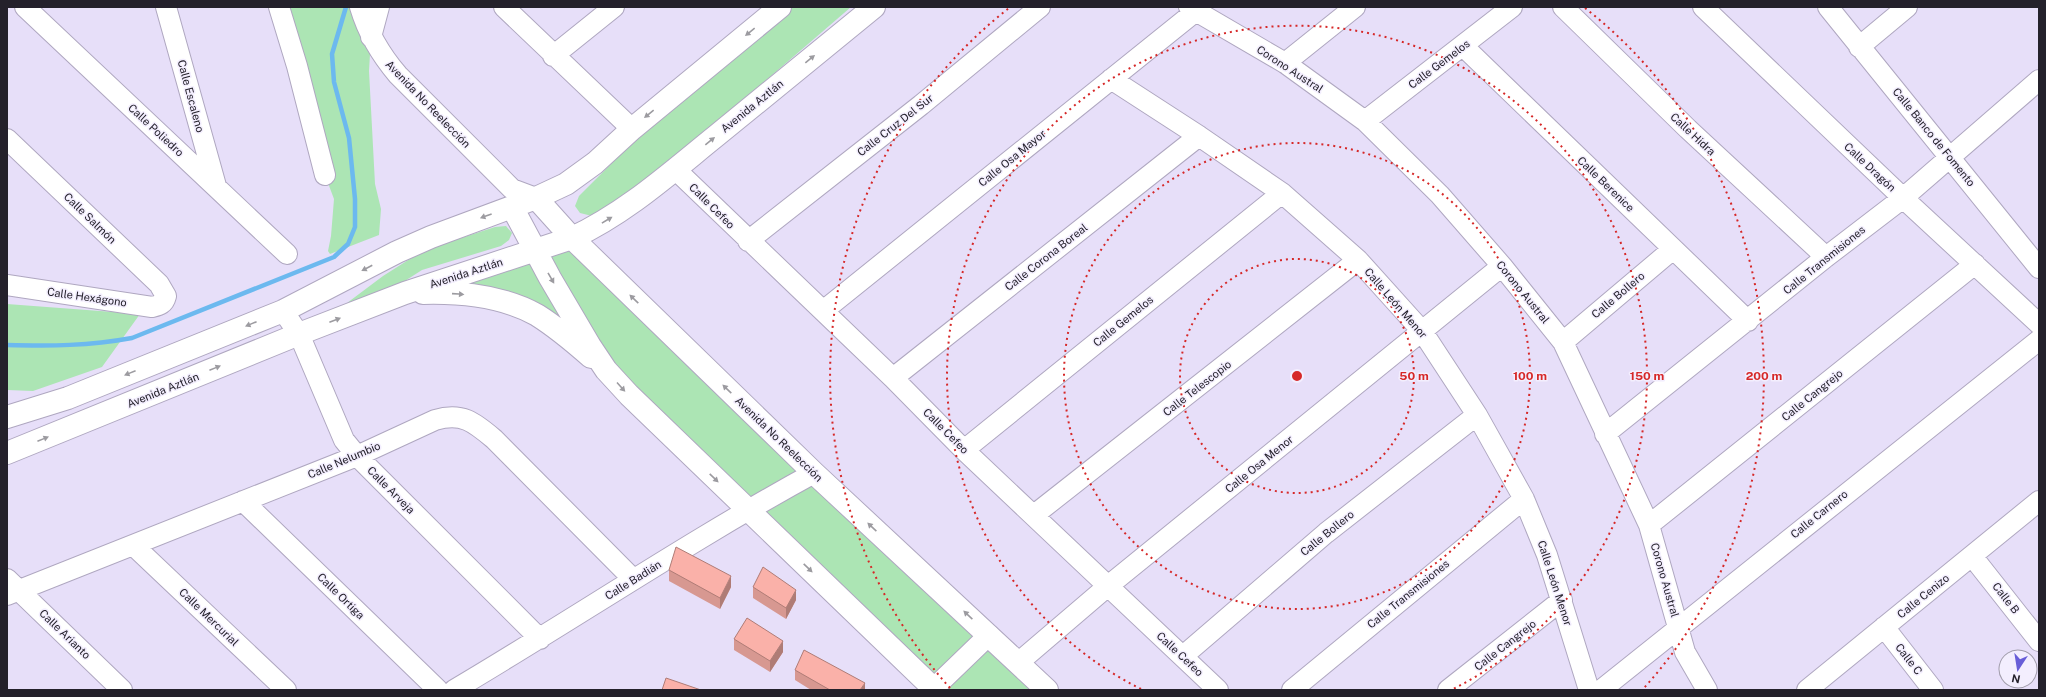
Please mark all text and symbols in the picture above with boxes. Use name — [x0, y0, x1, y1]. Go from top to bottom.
one-way arrow — [744, 27, 755, 36]
street label: Calle Gemelos — [1406, 37, 1472, 91]
street label: Corono Austral — [1255, 43, 1325, 95]
one-way arrow — [805, 54, 816, 63]
street label: Calle Escaleno — [176, 58, 206, 134]
street label: Avenida No Reelección — [383, 58, 473, 150]
street label: Avenida Aztlán — [719, 77, 785, 135]
street label: Calle Banco de Fomento — [1891, 85, 1977, 189]
street label: Calle Cruz Del Sur — [855, 92, 935, 158]
street label: Calle Poliedro — [126, 101, 186, 159]
one-way arrow — [644, 110, 655, 119]
street label: Calle Hidra — [1668, 110, 1718, 158]
street label: Calle Osa Mayor — [976, 127, 1048, 189]
one-way arrow — [704, 137, 715, 145]
street label: Calle Dragón — [1842, 140, 1898, 194]
street label: Calle Berenice — [1575, 154, 1637, 214]
street label: Calle Cefeo — [687, 181, 737, 231]
street label: Calle Salmón — [62, 190, 118, 246]
one-way arrow — [480, 214, 492, 220]
one-way arrow — [601, 217, 613, 224]
street label: Calle Corona Boreal — [1002, 221, 1090, 293]
street label: Calle Transmisiones — [1781, 223, 1868, 297]
street label: Avenida Aztlán — [428, 255, 504, 291]
street label: Corono Austral — [1494, 258, 1552, 326]
one-way arrow — [361, 264, 373, 271]
street label: Calle León Menor — [1362, 265, 1430, 341]
street label: Calle Bollero — [1589, 269, 1647, 321]
one-way arrow — [547, 272, 554, 284]
street label: Calle Hexágono — [46, 285, 128, 309]
one-way arrow — [452, 291, 464, 298]
street label: Calle Gemelos — [1091, 293, 1156, 349]
one-way arrow — [629, 294, 639, 304]
one-way arrow — [330, 317, 342, 323]
one-way arrow — [245, 322, 257, 328]
street label: Calle Telescopio — [1161, 358, 1233, 418]
one-way arrow — [210, 365, 222, 371]
street label: Calle Cangrejo — [1779, 367, 1845, 423]
centre of rings — [1290, 369, 1304, 383]
text: 50 m — [1399, 369, 1429, 383]
text: 100 m — [1513, 369, 1547, 383]
text: 150 m — [1630, 369, 1664, 383]
text: 200 m — [1746, 369, 1782, 383]
one-way arrow — [124, 370, 136, 376]
street label: Avenida Aztlán — [125, 370, 201, 410]
one-way arrow — [617, 382, 626, 392]
one-way arrow — [722, 384, 732, 394]
street label: Avenida No Reelección — [733, 394, 825, 484]
street label: Calle Cefeo — [921, 406, 971, 456]
street label: Calle Osa Menor — [1223, 433, 1295, 495]
one-way arrow — [38, 435, 50, 441]
street label: Calle Nelumbio — [306, 439, 382, 481]
street label: Calle Arveja — [365, 464, 417, 516]
one-way arrow — [709, 473, 719, 483]
street label: Calle Carnero — [1788, 487, 1850, 541]
street label: Calle Bollero — [1298, 508, 1356, 558]
one-way arrow — [868, 523, 877, 532]
street label: Calle León Menor — [1536, 539, 1574, 627]
street label: Corono Austral — [1649, 541, 1681, 619]
street label: Calle Transmisiones — [1365, 557, 1452, 631]
street label: Calle Badián — [603, 558, 663, 602]
one-way arrow — [803, 563, 813, 573]
street label: Calle Ortiga — [315, 571, 367, 621]
street label: Calle Cenizo — [1895, 572, 1951, 620]
street label: Calle B — [1990, 580, 2022, 616]
street label: Calle Mercurial — [177, 586, 241, 648]
street label: Calle Arianto — [37, 607, 93, 661]
one-way arrow — [963, 610, 973, 620]
street label: Calle Cangrejo — [1472, 617, 1538, 673]
street label: Calle Cefeo — [1154, 630, 1206, 678]
street label: Calle C — [1893, 641, 1925, 677]
north arrow — [1998, 649, 2038, 689]
text: N — [2010, 672, 2021, 686]

